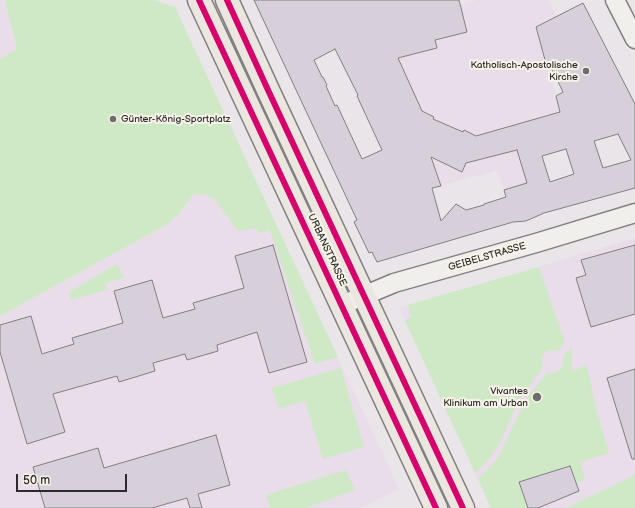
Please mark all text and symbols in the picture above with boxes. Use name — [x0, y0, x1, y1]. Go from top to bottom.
place label: Katholisch-Apostolische Kirche — [471, 59, 578, 82]
marker: Katholisch-Apostolische Kirche — [581, 66, 591, 76]
place label: Günter-König-Sportplatz — [121, 113, 231, 125]
marker: Günter-König-Sportplatz — [108, 114, 118, 124]
street label: URBANSTRASSE — [305, 212, 349, 288]
street label: GEIBELSTRASSE — [447, 240, 527, 274]
place label: Vivantes Klinikum am Urban — [443, 385, 528, 408]
marker: Vivantes Klinikum am Urban — [531, 391, 543, 403]
scale bar — [18, 466, 129, 492]
text: 50 m — [23, 473, 50, 488]

